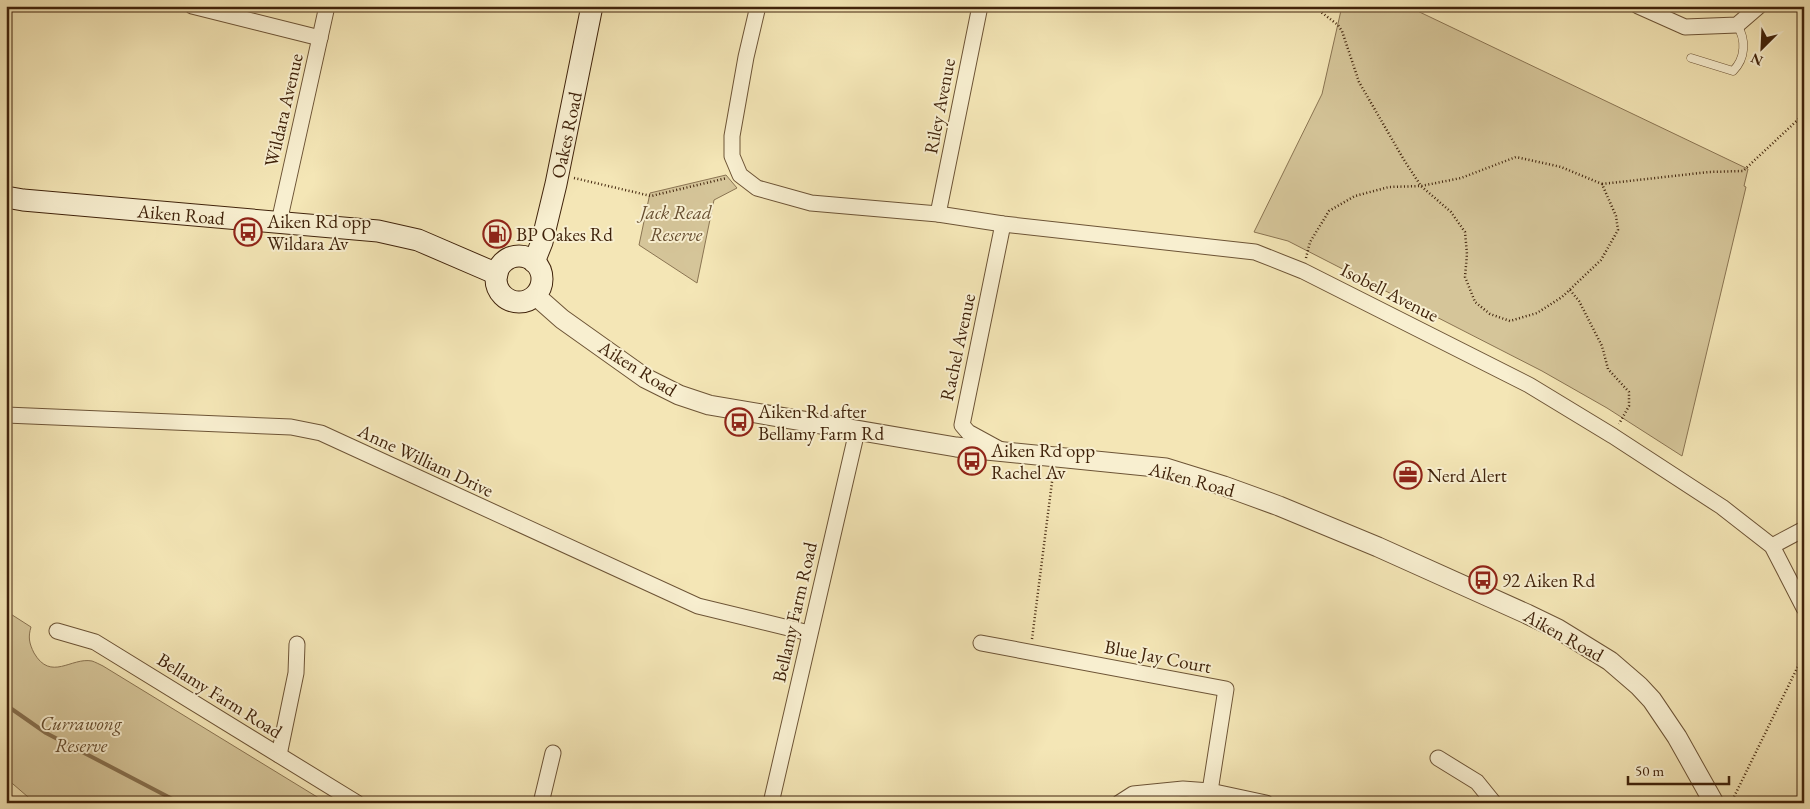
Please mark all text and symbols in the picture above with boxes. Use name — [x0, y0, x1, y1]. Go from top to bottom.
north arrow — [1738, 22, 1788, 72]
text: N — [1747, 49, 1766, 70]
street label: Wildara Avenue — [258, 51, 309, 169]
street label: Riley Avenue — [918, 56, 961, 156]
street label: Oakes Road — [545, 89, 588, 181]
street label: Aiken Road — [135, 198, 226, 231]
park label: Jack Read Reserve — [636, 200, 712, 247]
place label: Aiken Rd opp Wildara Av — [266, 209, 371, 256]
bus stop icon: Aiken Rd opp Wildara Av — [233, 217, 263, 247]
fuel station icon: BP Oakes Rd — [482, 219, 512, 249]
place label: BP Oakes Rd — [516, 222, 613, 247]
street label: Isobell Avenue — [1337, 257, 1443, 328]
street label: Rachel Avenue — [934, 291, 981, 403]
street label: Aiken Road — [593, 334, 682, 402]
place label: Aiken Rd after Bellamy Farm Rd — [757, 399, 885, 446]
bus stop icon: Aiken Rd after Bellamy Farm Rd — [724, 407, 754, 437]
street label: Anne William Drive — [353, 418, 498, 503]
place label: Aiken Rd opp Rachel Av — [990, 438, 1095, 485]
bus stop icon: Aiken Rd opp Rachel Av — [957, 446, 987, 476]
street label: Aiken Road — [1145, 456, 1238, 503]
office icon: Nerd Alert — [1393, 460, 1423, 490]
place label: Nerd Alert — [1427, 463, 1507, 488]
street label: Bellamy Farm Road — [766, 539, 823, 685]
bus stop icon: 92 Aiken Rd — [1468, 565, 1498, 595]
place label: 92 Aiken Rd — [1502, 568, 1596, 593]
street label: Aiken Road — [1518, 603, 1609, 668]
street label: Blue Jay Court — [1102, 634, 1213, 679]
street label: Bellamy Farm Road — [153, 647, 287, 744]
park label: Currawong Reserve — [40, 711, 123, 758]
scale bar — [1628, 754, 1729, 786]
text: 50 m — [1635, 761, 1664, 780]

